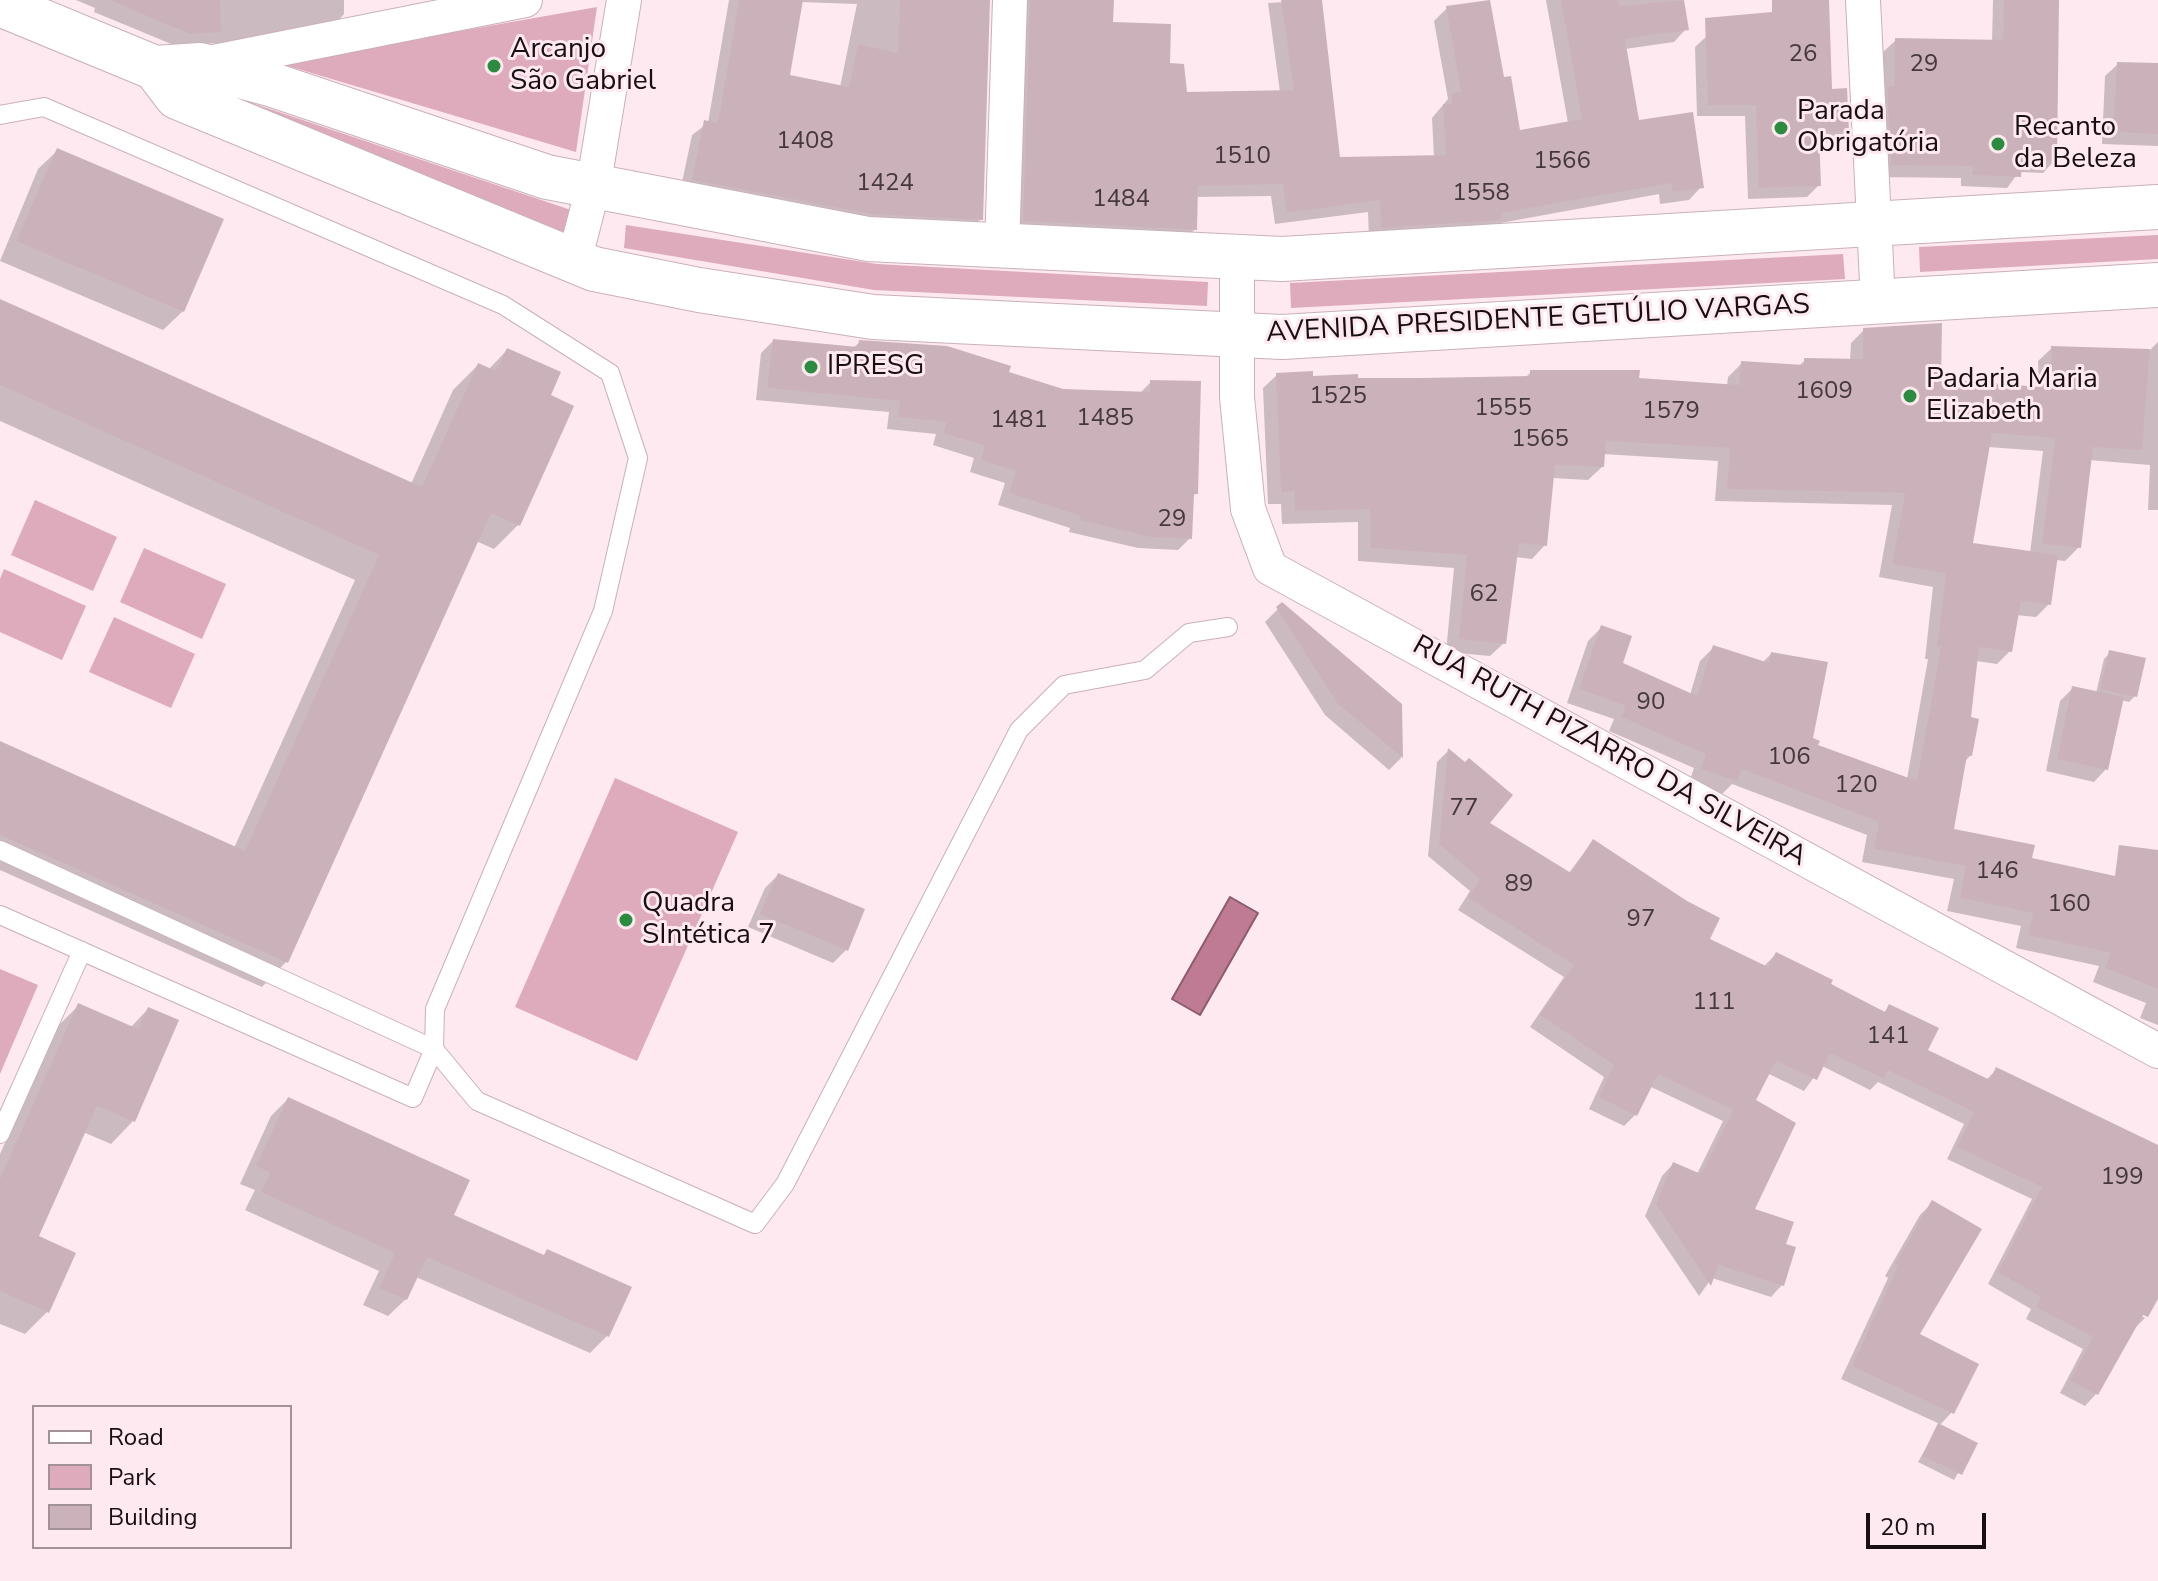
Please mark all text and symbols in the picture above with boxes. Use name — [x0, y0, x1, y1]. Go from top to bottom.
place label: Arcanjo São Gabriel — [510, 33, 656, 99]
house number: 26 — [1789, 41, 1817, 69]
house number: 29 — [1910, 51, 1938, 79]
marker: Arcanjo São Gabriel — [485, 57, 503, 75]
place label: Parada Obrigatória — [1797, 95, 1939, 161]
place label: Recanto da Beleza — [2014, 111, 2137, 177]
marker: Parada Obrigatória — [1772, 119, 1790, 137]
house number: 1408 — [776, 128, 834, 156]
marker: Recanto da Beleza — [1989, 135, 2007, 153]
house number: 1510 — [1213, 143, 1271, 171]
house number: 1566 — [1533, 148, 1591, 176]
house number: 1424 — [856, 170, 914, 198]
house number: 1558 — [1452, 180, 1510, 208]
house number: 1484 — [1092, 186, 1150, 214]
street label: AVENIDA PRESIDENTE GETÚLIO VARGAS — [1265, 289, 1811, 351]
place label: IPRESG — [827, 350, 924, 384]
marker: IPRESG — [802, 358, 820, 376]
place label: Padaria Maria Elizabeth — [1926, 363, 2098, 429]
house number: 1609 — [1795, 378, 1853, 406]
house number: 1525 — [1309, 383, 1367, 411]
marker: Padaria Maria Elizabeth — [1901, 387, 1919, 405]
house number: 1555 — [1474, 395, 1532, 423]
house number: 1579 — [1642, 398, 1700, 426]
house number: 1485 — [1076, 405, 1134, 433]
house number: 1481 — [990, 407, 1048, 435]
house number: 1565 — [1511, 426, 1569, 454]
house number: 29 — [1158, 506, 1186, 534]
house number: 62 — [1470, 581, 1498, 609]
street label: RUA RUTH PIZARRO DA SILVEIRA — [1406, 629, 1812, 875]
house number: 90 — [1637, 689, 1665, 717]
house number: 106 — [1767, 744, 1811, 772]
house number: 120 — [1834, 772, 1878, 800]
house number: 77 — [1450, 795, 1478, 823]
house number: 146 — [1975, 858, 2019, 886]
house number: 89 — [1505, 871, 1533, 899]
place label: Quadra SIntética 7 — [642, 887, 775, 953]
house number: 160 — [2047, 891, 2091, 919]
house number: 97 — [1627, 906, 1655, 934]
marker: Quadra SIntética 7 — [617, 911, 635, 929]
house number: 111 — [1692, 989, 1736, 1017]
house number: 141 — [1866, 1023, 1910, 1051]
house number: 199 — [2100, 1164, 2144, 1192]
legend — [32, 1405, 292, 1549]
text: Road — [108, 1421, 164, 1453]
text: Park — [108, 1461, 156, 1493]
scale bar — [1870, 1497, 1990, 1547]
text: Building — [108, 1501, 198, 1533]
text: 20 m — [1880, 1511, 1936, 1543]

